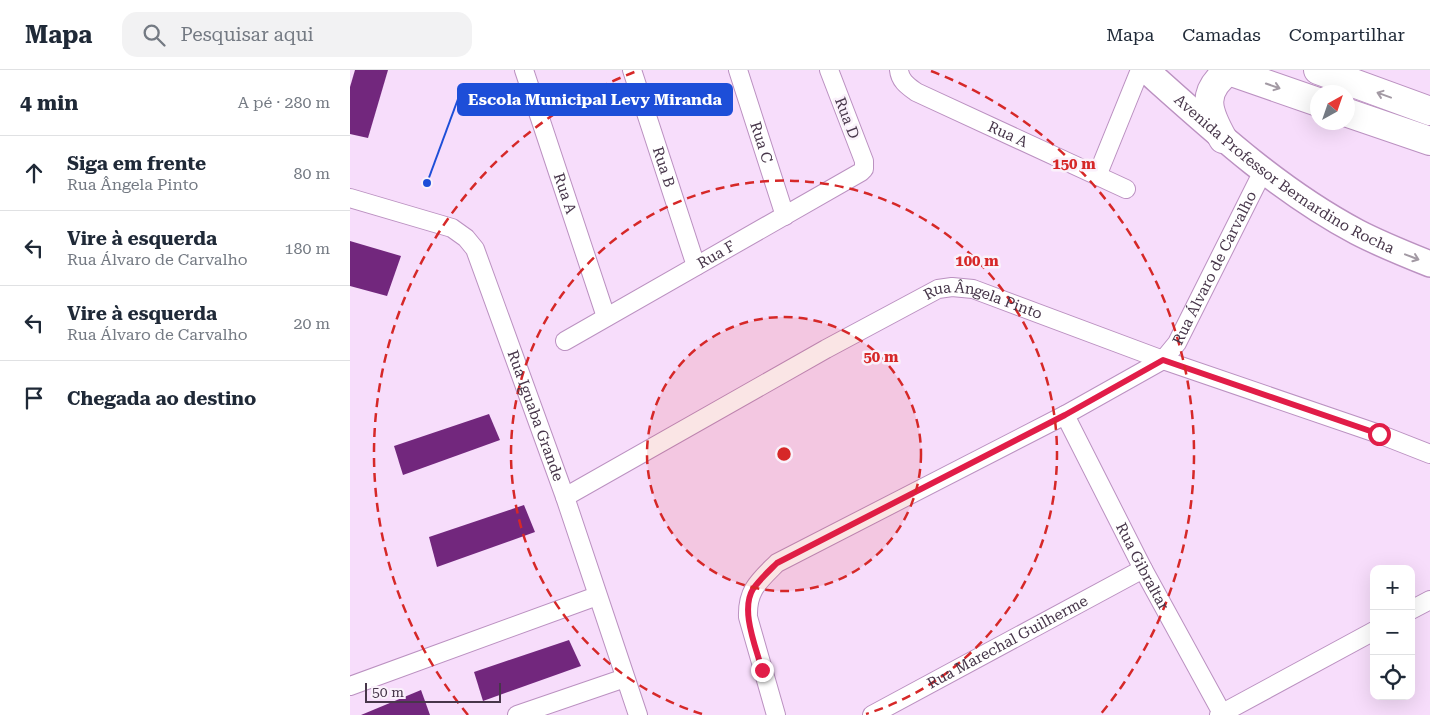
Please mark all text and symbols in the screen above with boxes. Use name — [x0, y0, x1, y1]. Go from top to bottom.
search box — [122, 12, 472, 57]
text: Mapa — [25, 21, 92, 49]
icon: search — [140, 21, 168, 49]
text: Pesquisar aqui — [180, 23, 314, 46]
text: Mapa — [1106, 24, 1154, 45]
text: Camadas — [1182, 24, 1261, 45]
text: Compartilhar — [1289, 24, 1405, 45]
one-way arrow — [1264, 82, 1280, 92]
callout: Escola Municipal Levy Miranda — [458, 84, 732, 115]
north arrow — [1310, 85, 1355, 130]
text: Escola Municipal Levy Miranda — [468, 90, 723, 109]
one-way arrow — [1377, 90, 1392, 99]
text: 4 min — [20, 91, 78, 115]
street label: Avenida Professor Bernardino Rocha — [1171, 91, 1397, 257]
text: A pé · 280 m — [238, 93, 330, 112]
street label: Rua D — [831, 95, 863, 141]
street label: Rua A — [985, 117, 1031, 152]
street label: Rua C — [746, 119, 776, 165]
street label: Rua B — [649, 144, 679, 189]
text: Siga em frente — [67, 152, 206, 175]
text: 150 m — [1052, 155, 1096, 173]
icon: ahead — [20, 159, 48, 187]
text: 80 m — [293, 164, 330, 183]
street label: Rua A — [550, 171, 580, 217]
text: Rua Ângela Pinto — [67, 175, 198, 194]
street label: Rua Álvaro de Carvalho — [1169, 188, 1261, 348]
text: Vire à esquerda — [67, 227, 217, 250]
icon: left — [20, 234, 48, 262]
street label: Rua F — [694, 237, 738, 273]
text: 180 m — [284, 239, 330, 258]
text: Rua Álvaro de Carvalho — [67, 250, 248, 269]
text: 100 m — [955, 252, 999, 270]
one-way arrow — [1404, 253, 1420, 262]
street label: Rua Ângela Pinto — [921, 278, 1045, 323]
text: Vire à esquerda — [67, 302, 217, 325]
icon: left — [20, 309, 48, 337]
text: 20 m — [293, 314, 330, 333]
text: Rua Álvaro de Carvalho — [67, 325, 248, 344]
street label: Rua Iguaba Grande — [503, 348, 567, 484]
text: 50 m — [863, 348, 899, 366]
icon: arrive — [20, 384, 48, 412]
text: Chegada ao destino — [67, 387, 256, 410]
route start — [1368, 423, 1391, 446]
centre of rings — [775, 445, 793, 463]
street label: Rua Gibraltar — [1112, 520, 1173, 613]
map controls — [1370, 565, 1415, 700]
button: + — [1370, 565, 1415, 610]
street label: Rua Marechal Guilherme — [924, 591, 1091, 692]
button: − — [1370, 610, 1415, 655]
button: locate — [1370, 655, 1415, 700]
route end — [751, 659, 774, 682]
scale bar — [365, 680, 501, 703]
text: 50 m — [372, 684, 404, 700]

